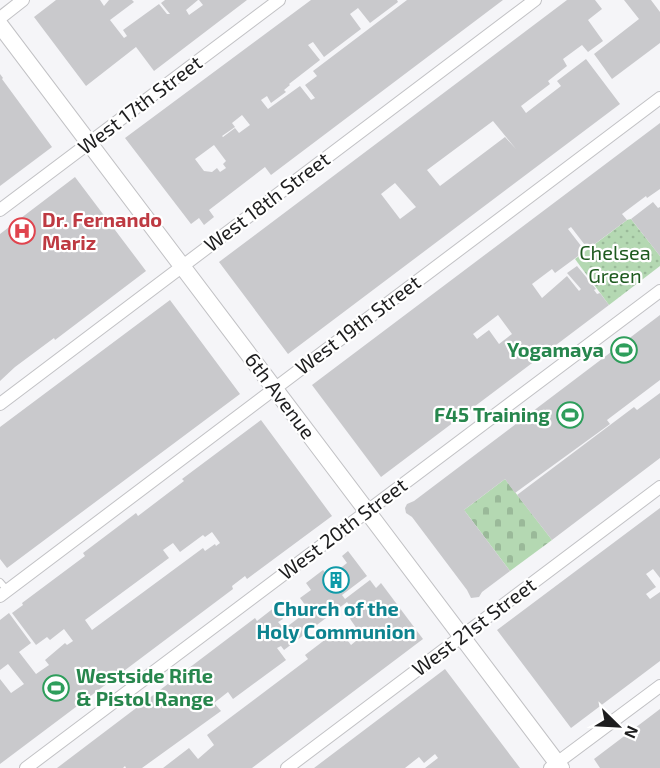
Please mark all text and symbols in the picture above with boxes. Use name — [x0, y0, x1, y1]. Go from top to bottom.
street label: West 17th Street — [73, 50, 206, 159]
street label: West 18th Street — [199, 146, 334, 256]
place label: Dr. Fernando Mariz — [42, 207, 162, 254]
hospital icon: Dr. Fernando Mariz — [7, 216, 37, 246]
park label: Chelsea Green — [579, 240, 651, 287]
street label: West 19th Street — [290, 269, 425, 379]
sports icon: Yogamaya — [609, 335, 639, 365]
place label: Yogamaya — [507, 337, 604, 362]
street label: 6th Avenue — [241, 348, 321, 443]
sports icon: F45 Training — [555, 400, 585, 430]
place label: F45 Training — [434, 402, 550, 426]
street label: West 20th Street — [274, 472, 411, 584]
building icon: Church of the Holy Communion — [321, 565, 351, 595]
street label: West 21st Street — [407, 572, 540, 681]
place label: Church of the Holy Communion — [257, 596, 415, 644]
place label: Westside Rifle & Pistol Range — [76, 663, 214, 710]
sports icon: Westside Rifle & Pistol Range — [41, 673, 71, 703]
north arrow — [588, 696, 648, 756]
text: N — [621, 723, 643, 741]

